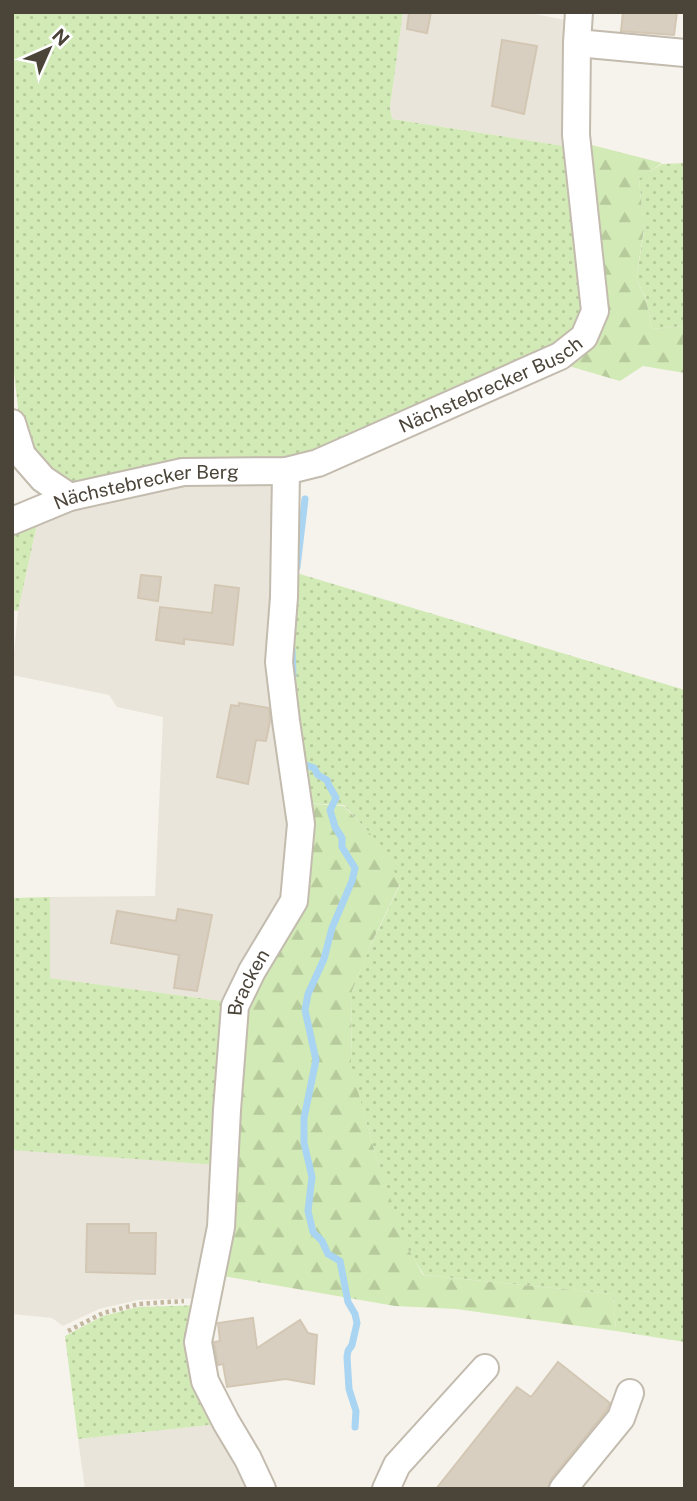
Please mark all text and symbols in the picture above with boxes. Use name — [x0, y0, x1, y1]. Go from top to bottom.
north arrow — [14, 14, 84, 84]
text: N — [48, 24, 74, 50]
street label: Nächstebrecker Busch — [395, 332, 587, 437]
street label: Nächstebrecker Berg — [50, 460, 239, 514]
street label: Bracken — [223, 945, 274, 1017]

